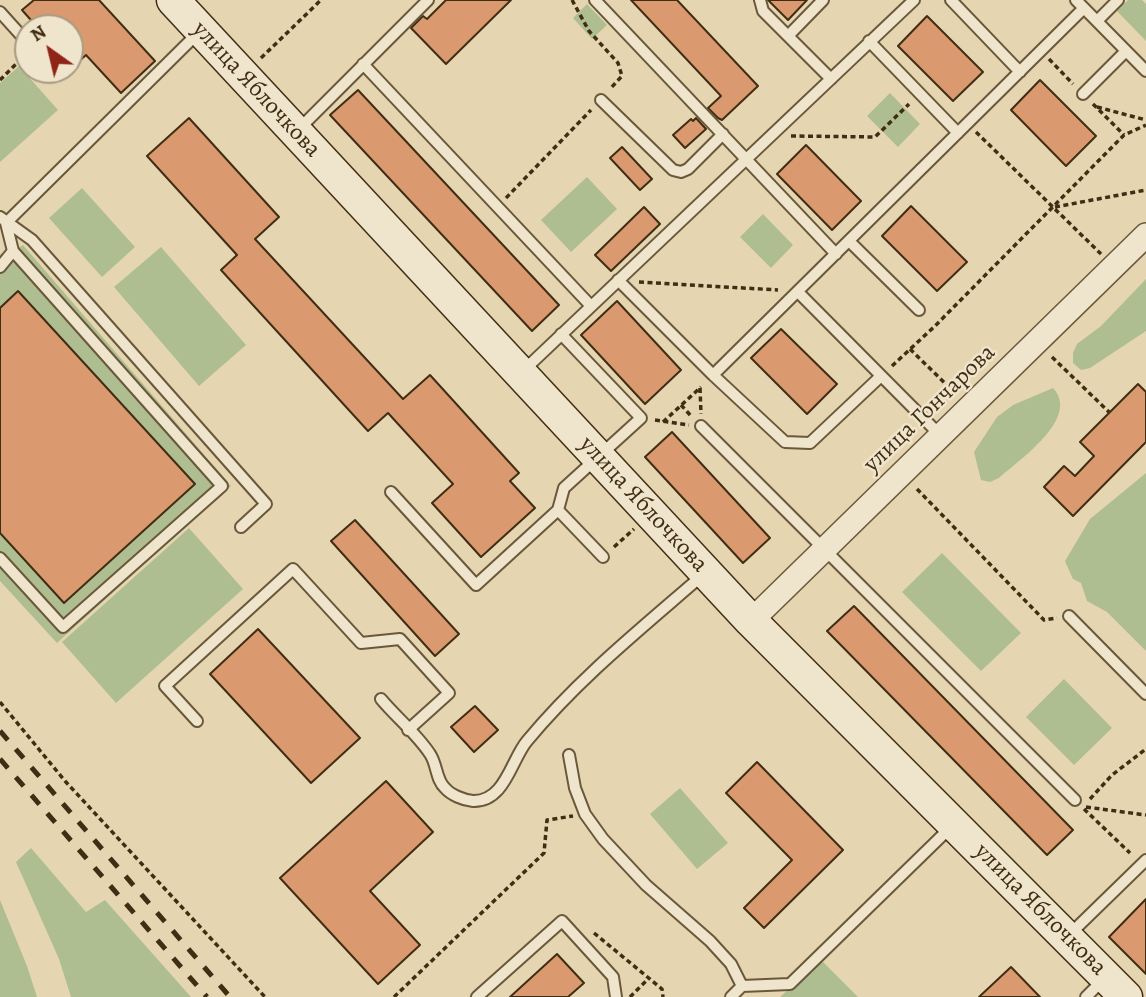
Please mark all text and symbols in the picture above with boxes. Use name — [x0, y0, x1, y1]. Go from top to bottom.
north arrow — [14, 14, 84, 84]
street label: улица Яблочкова — [186, 16, 326, 164]
text: N — [25, 19, 51, 48]
street label: улица Гончарова — [858, 339, 1002, 479]
street label: улица Яблочкова — [573, 431, 713, 579]
street label: улица Яблочкова — [968, 838, 1112, 982]

